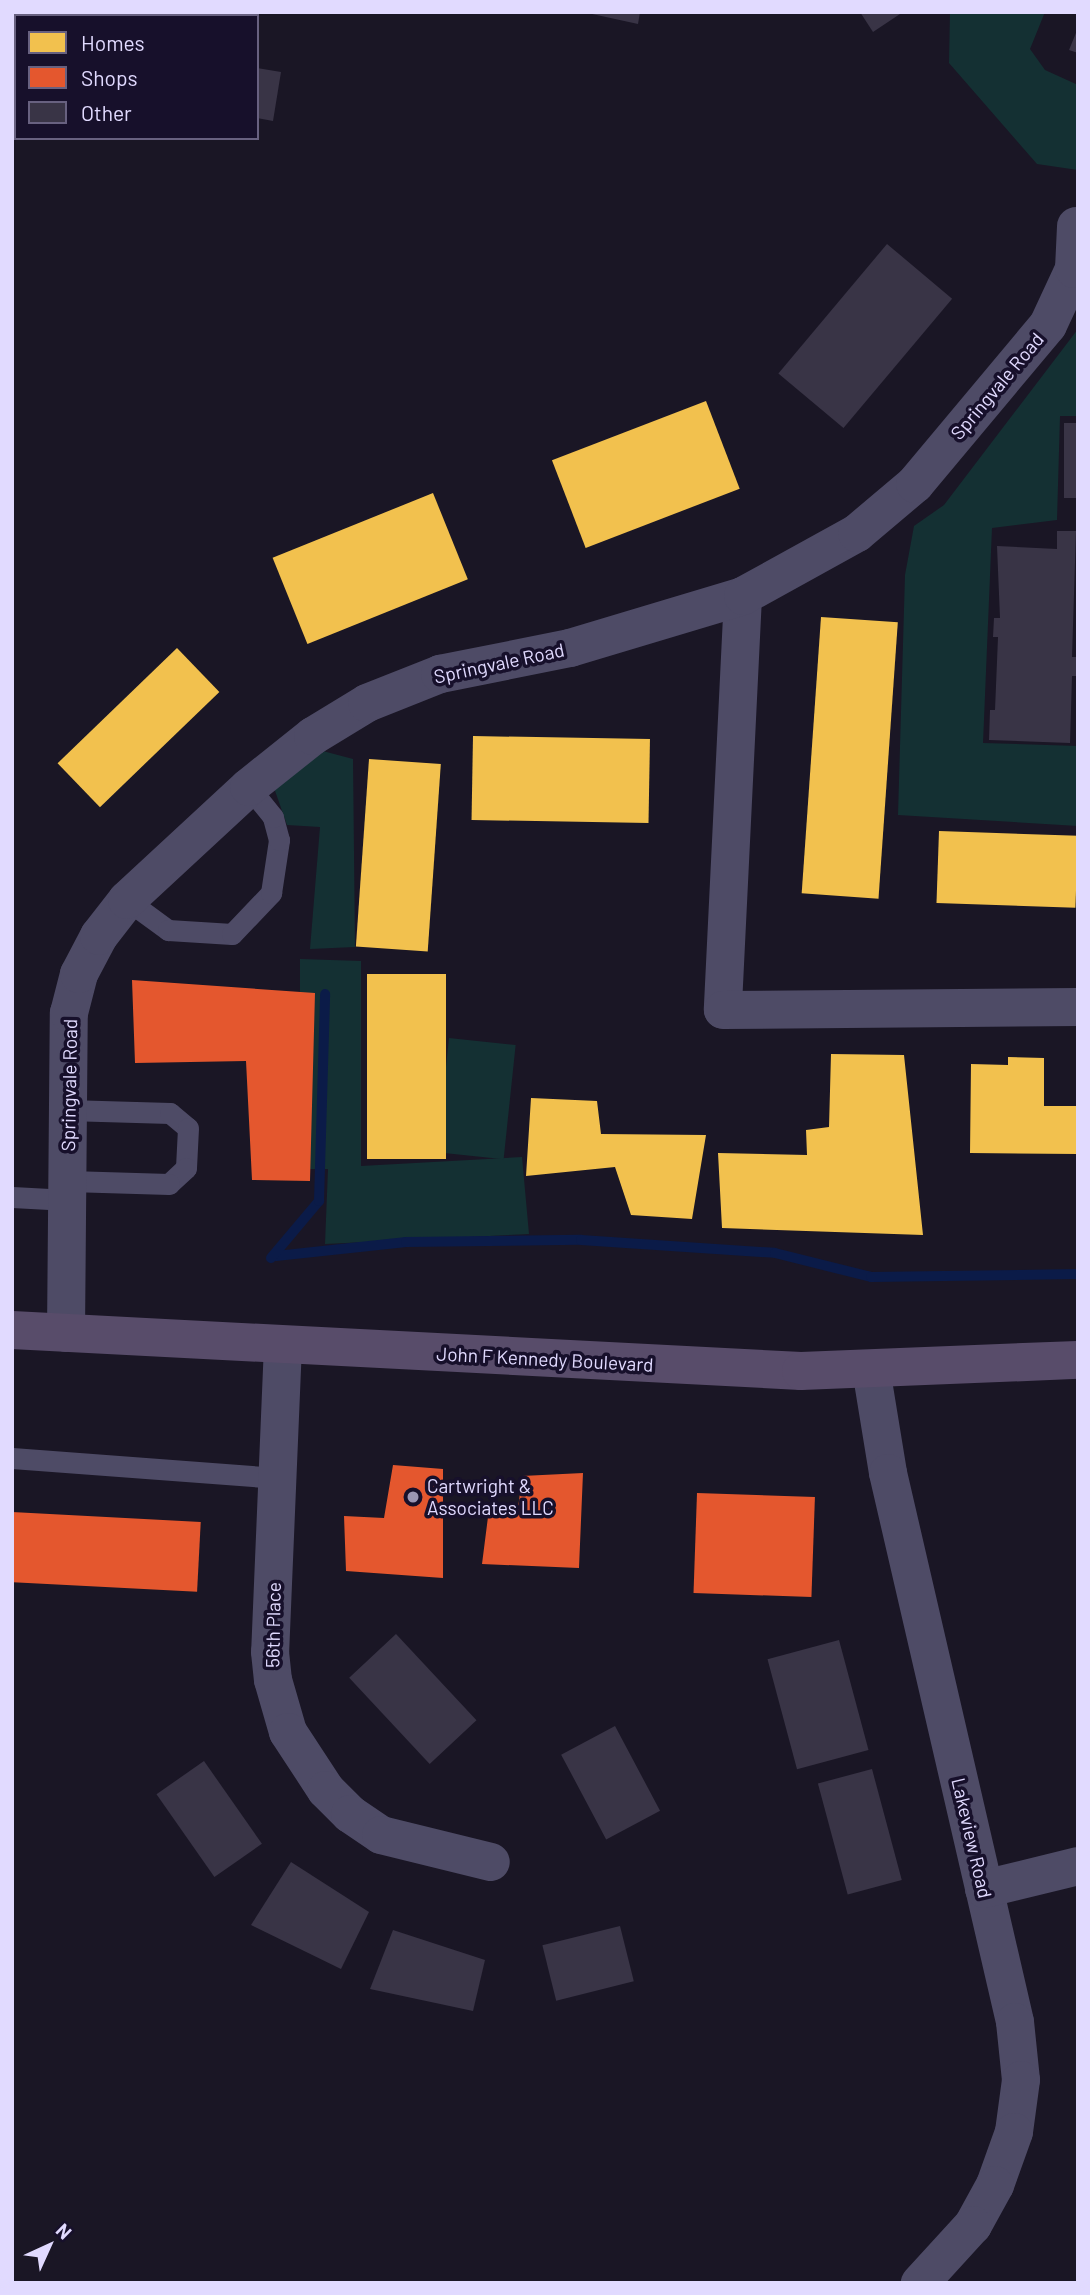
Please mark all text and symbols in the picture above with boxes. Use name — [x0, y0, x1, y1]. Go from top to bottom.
legend — [14, 14, 259, 140]
text: Homes — [81, 30, 145, 55]
text: Shops — [81, 65, 138, 90]
text: Other — [81, 100, 132, 125]
street label: Springvale Road — [946, 328, 1048, 444]
street label: Springvale Road — [432, 638, 566, 688]
street label: Springvale Road — [56, 1019, 82, 1151]
street label: John F Kennedy Boulevard — [436, 1342, 654, 1376]
place label: Cartwright & Associates LLC — [427, 1475, 554, 1519]
marker: Cartwright & Associates LLC — [405, 1489, 421, 1505]
street label: 56th Place — [261, 1582, 285, 1668]
street label: Lakeview Road — [947, 1776, 997, 1900]
north arrow — [14, 2211, 84, 2281]
text: N — [52, 2218, 77, 2243]

